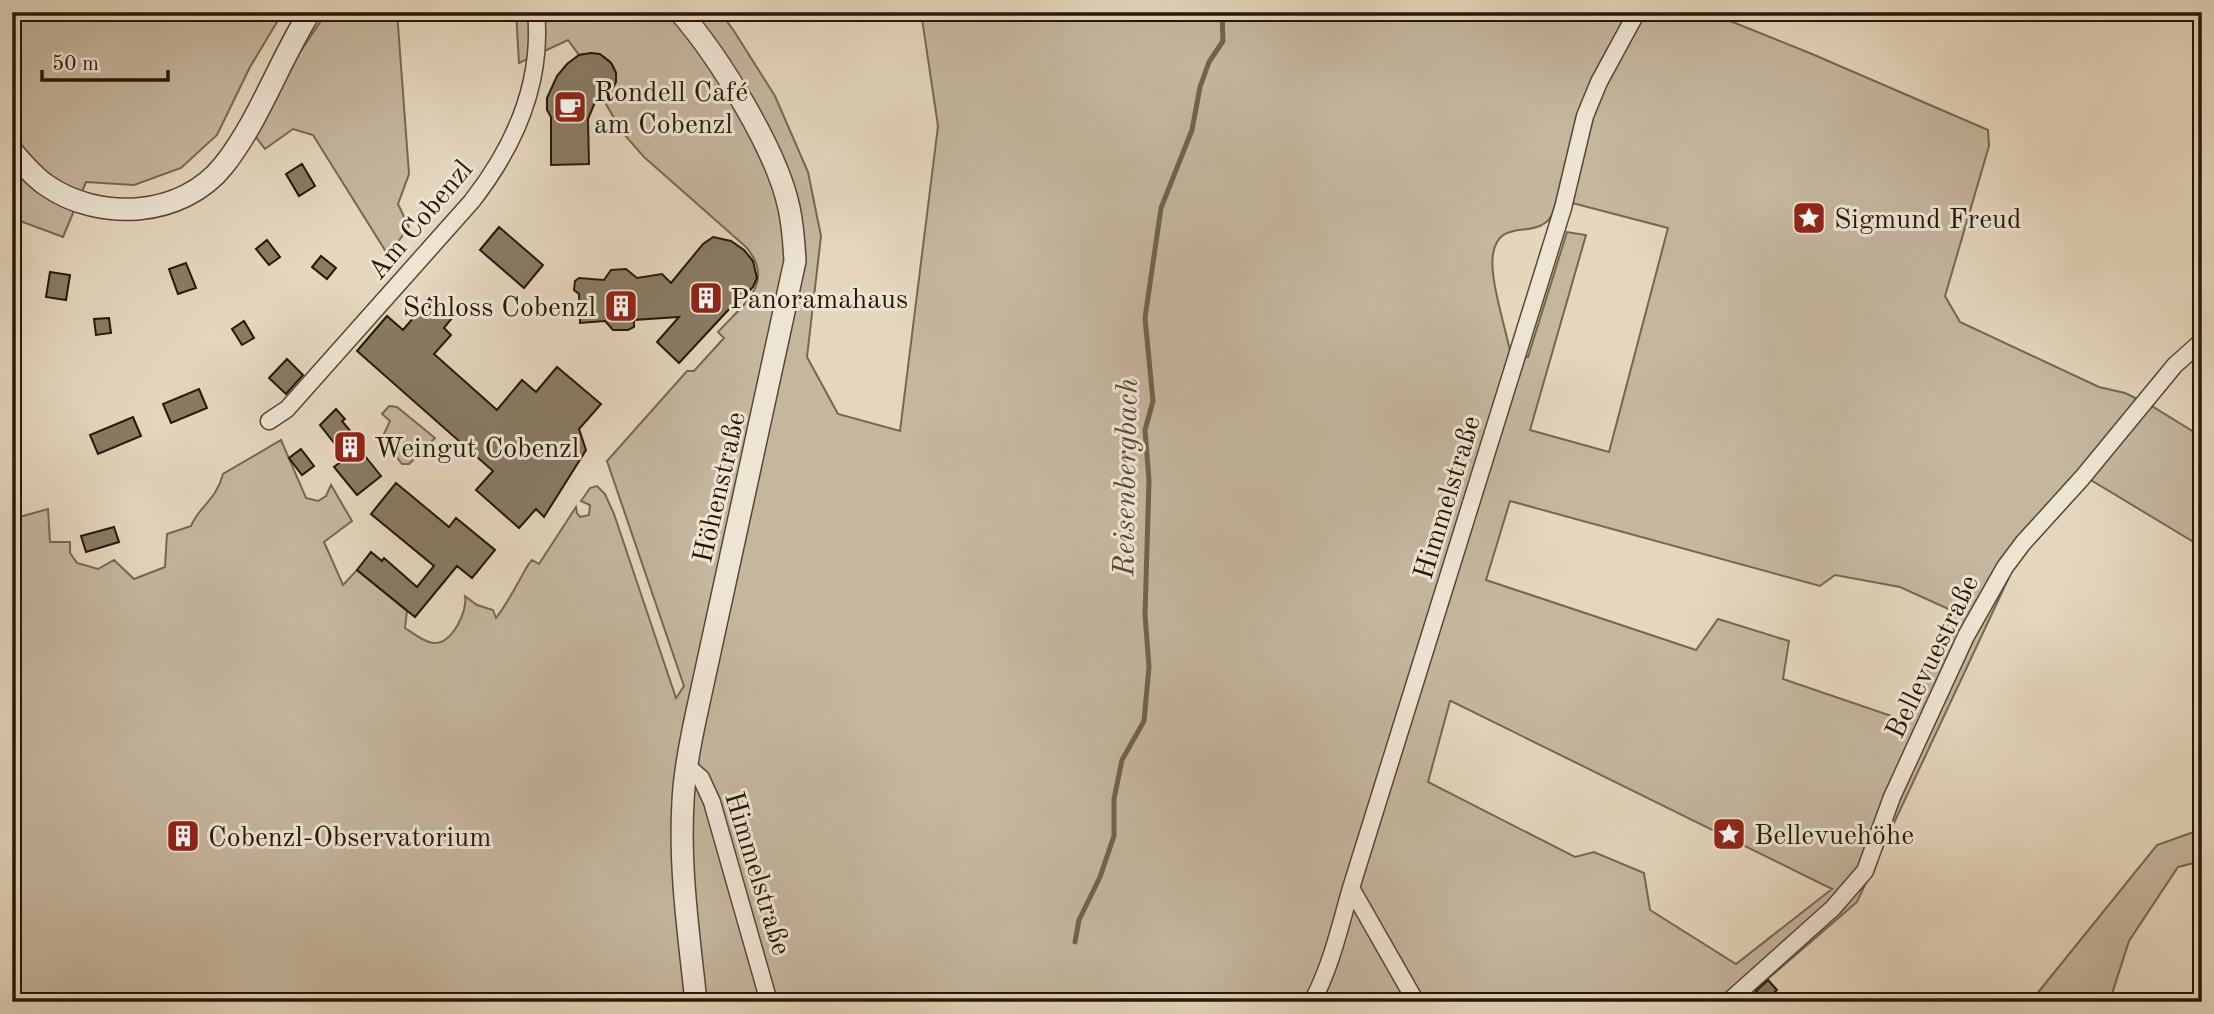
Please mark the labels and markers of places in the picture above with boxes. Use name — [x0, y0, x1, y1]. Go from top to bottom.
place label: Rondell Café am Cobenzl — [594, 80, 748, 140]
cafe icon: Rondell Café am Cobenzl — [551, 88, 589, 126]
place icon: Sigmund Freud — [1790, 199, 1828, 237]
place label: Sigmund Freud — [1834, 207, 2022, 235]
building icon: Panoramahaus — [687, 279, 725, 317]
building icon: Schloss Cobenzl — [602, 287, 640, 325]
place label: Panoramahaus — [730, 287, 908, 315]
place label: Schloss Cobenzl — [403, 295, 596, 323]
building icon: Weingut Cobenzl — [331, 428, 369, 466]
place label: Weingut Cobenzl — [374, 436, 579, 464]
place icon: Bellevuehöhe — [1710, 815, 1748, 853]
building icon: Cobenzl-Observatorium — [164, 817, 202, 855]
place label: Bellevuehöhe — [1754, 823, 1914, 851]
place label: Cobenzl-Observatorium — [208, 825, 491, 853]

